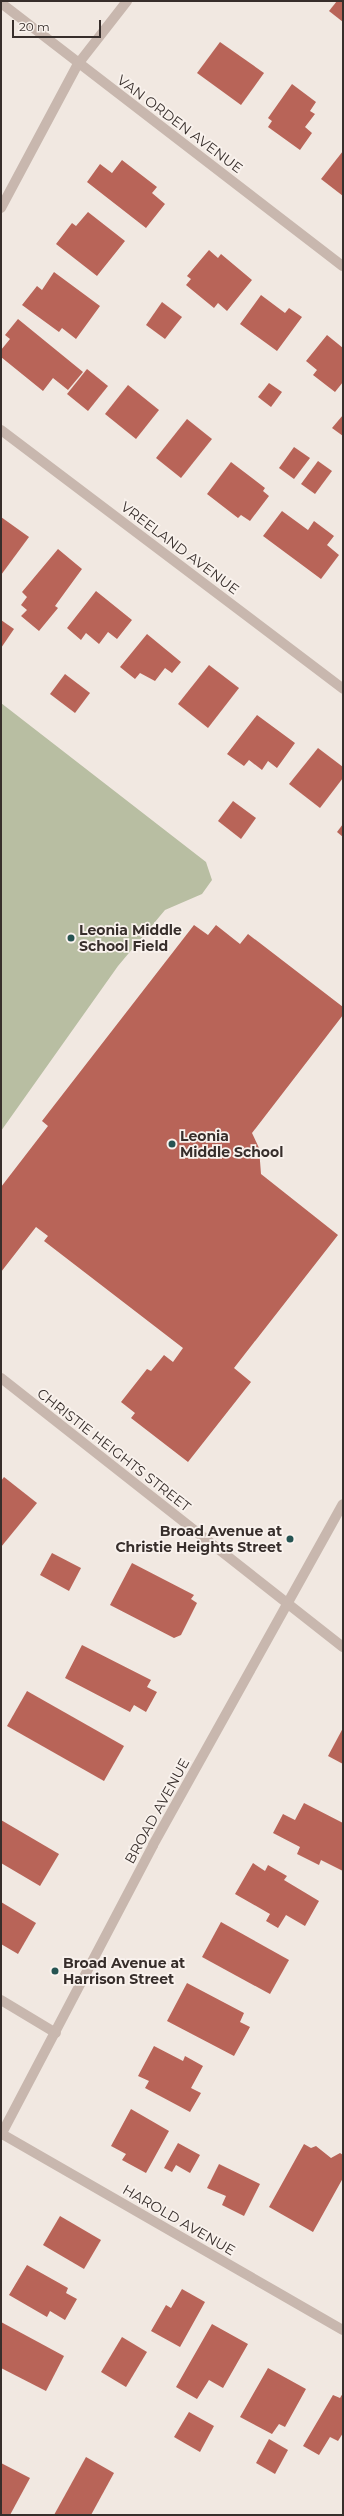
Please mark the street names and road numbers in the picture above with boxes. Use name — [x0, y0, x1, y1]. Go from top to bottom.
street label: VAN ORDEN AVENUE — [114, 71, 246, 177]
street label: VREELAND AVENUE — [118, 498, 242, 598]
street label: CHRISTIE HEIGHTS STREET — [34, 1385, 194, 1515]
street label: BROAD AVENUE — [121, 1755, 193, 1867]
street label: HAROLD AVENUE — [120, 2181, 238, 2259]

